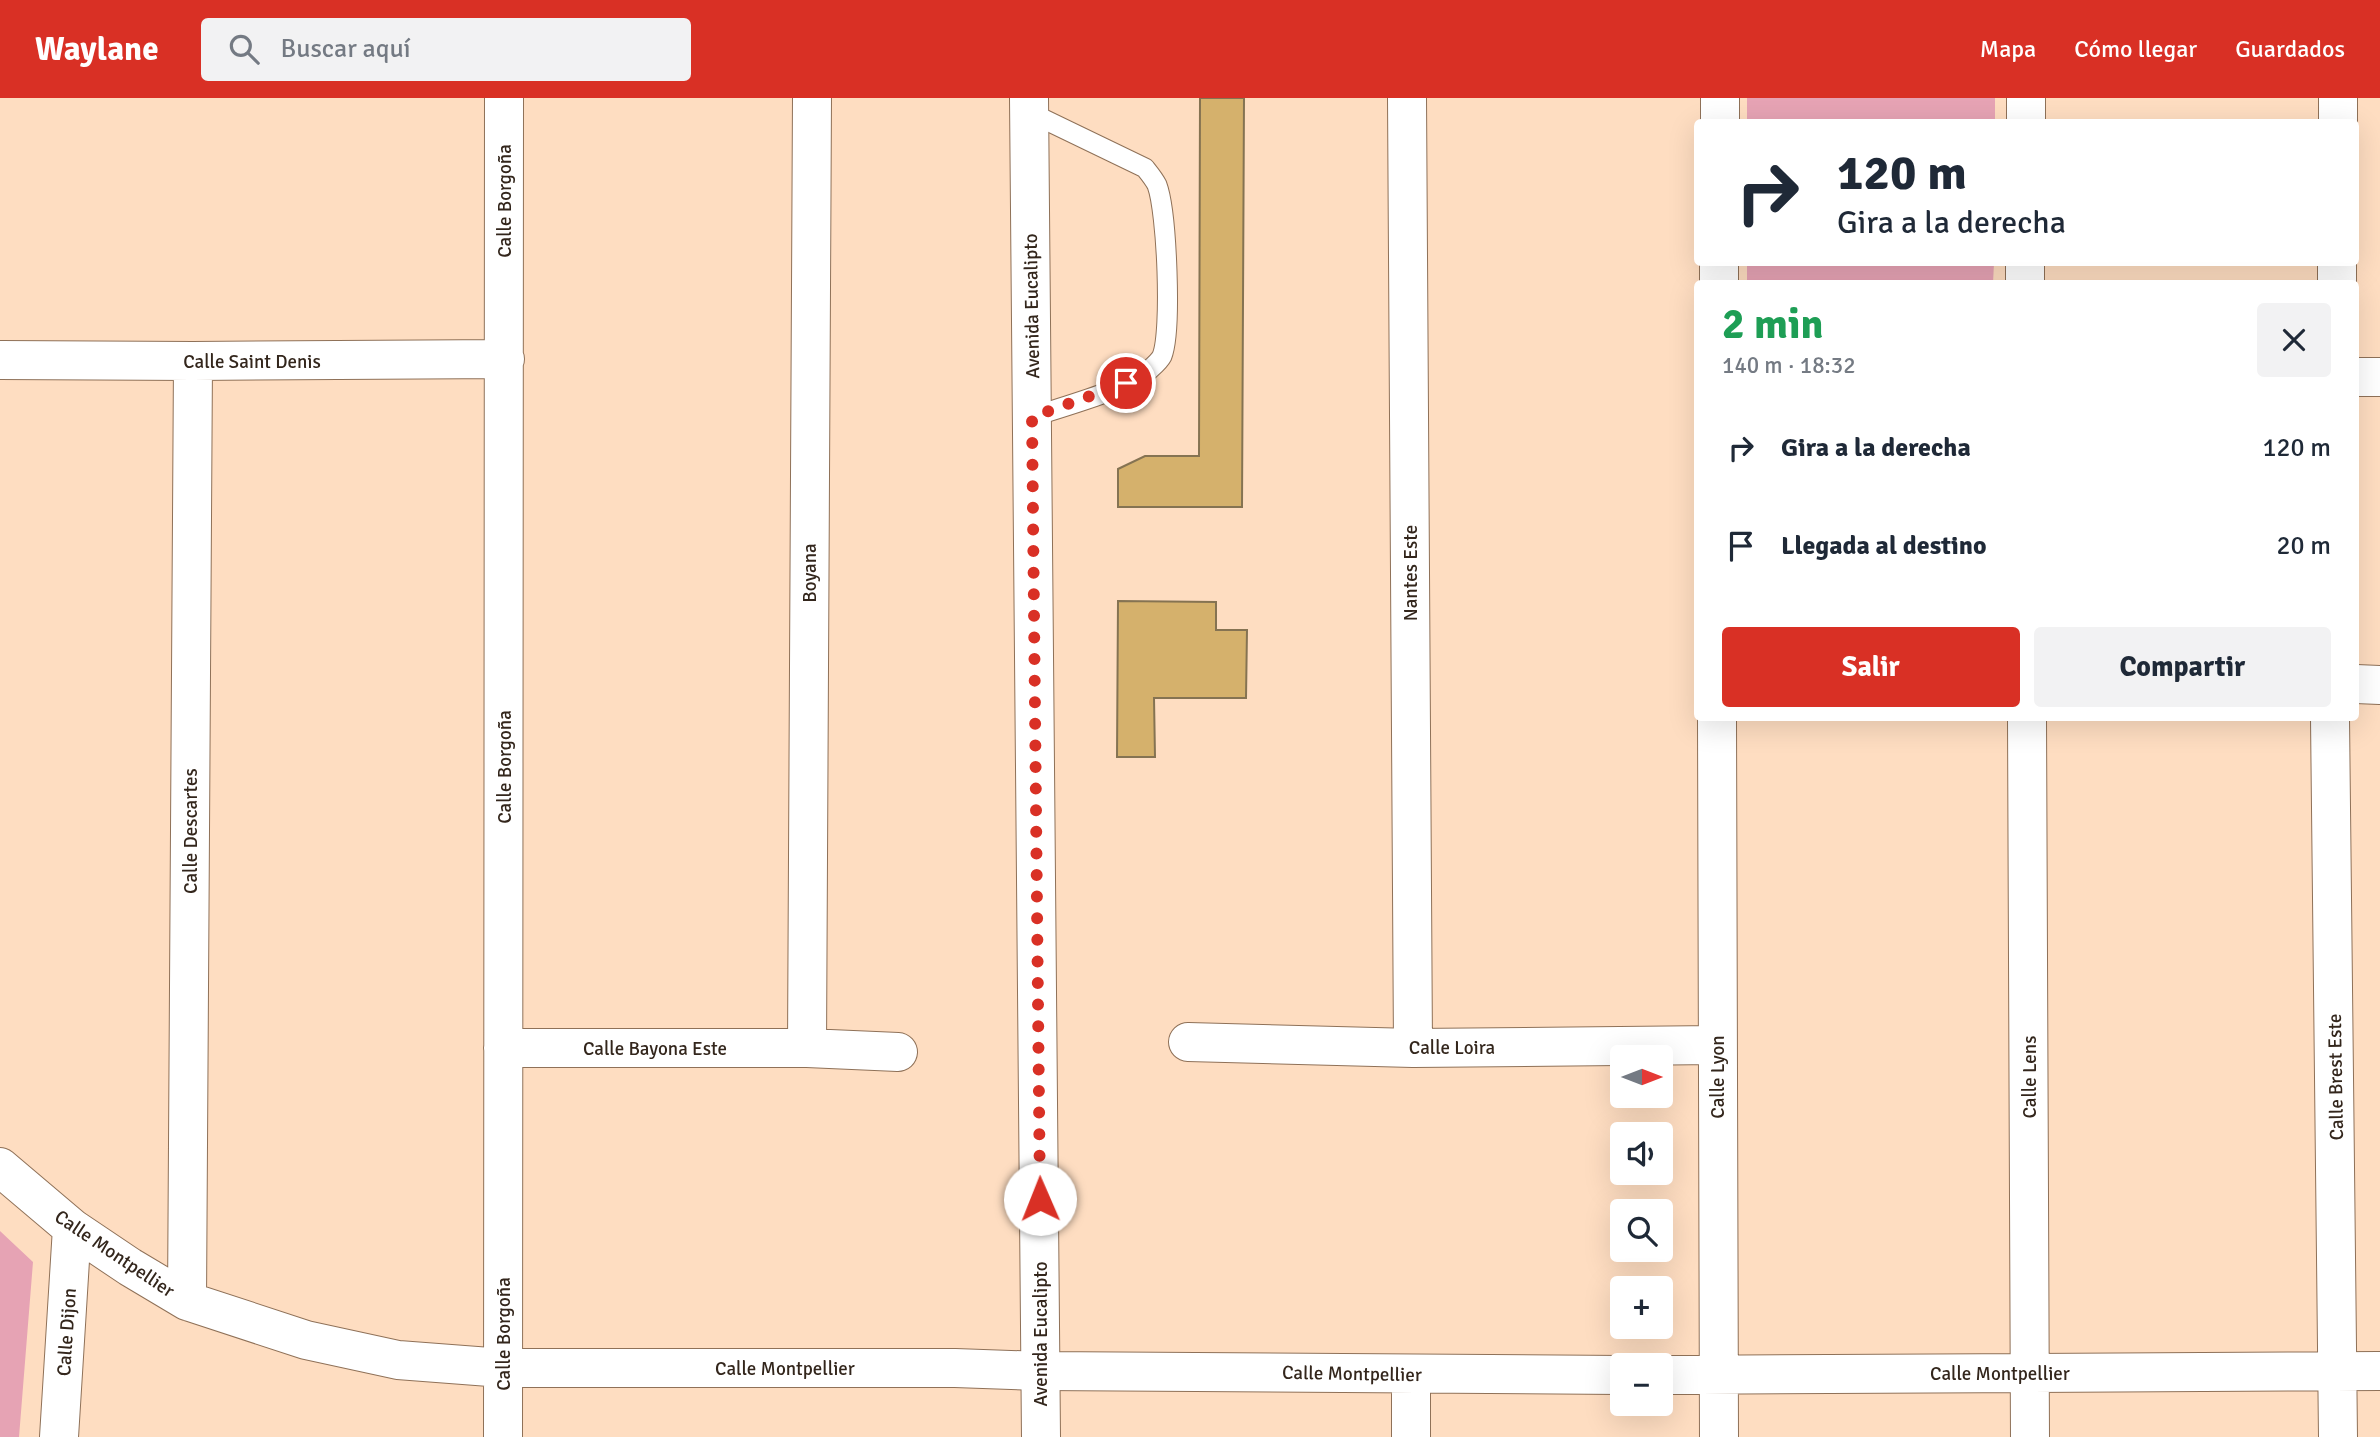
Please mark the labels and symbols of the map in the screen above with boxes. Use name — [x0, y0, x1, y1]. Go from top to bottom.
street label: Calle Borgoña — [493, 144, 517, 258]
street label: Avenida Eucalipto — [1019, 233, 1045, 379]
street label: Calle Saint Denis — [183, 350, 321, 374]
pin — [1096, 353, 1156, 413]
street label: Nantes Este — [1399, 525, 1423, 621]
street label: Boyana — [798, 543, 822, 603]
street label: Calle Borgoña — [493, 710, 517, 824]
street label: Calle Descartes — [179, 768, 203, 894]
street label: Calle Brest Este — [2323, 1013, 2349, 1141]
street label: Calle Lyon — [1706, 1035, 1730, 1119]
street label: Calle Lens — [2018, 1035, 2042, 1119]
street label: Calle Loira — [1409, 1036, 1495, 1060]
street label: Calle Bayona Este — [583, 1037, 727, 1061]
north arrow — [1610, 1045, 1673, 1108]
position arrow — [1003, 1162, 1077, 1236]
street label: Calle Montpellier — [50, 1205, 179, 1303]
street label: Avenida Eucalipto — [1029, 1261, 1053, 1407]
street label: Calle Borgoña — [492, 1277, 516, 1391]
street label: Calle Dijon — [52, 1287, 82, 1377]
street label: Calle Montpellier — [715, 1357, 855, 1381]
street label: Calle Montpellier — [1282, 1361, 1422, 1387]
street label: Calle Montpellier — [1930, 1362, 2070, 1386]

